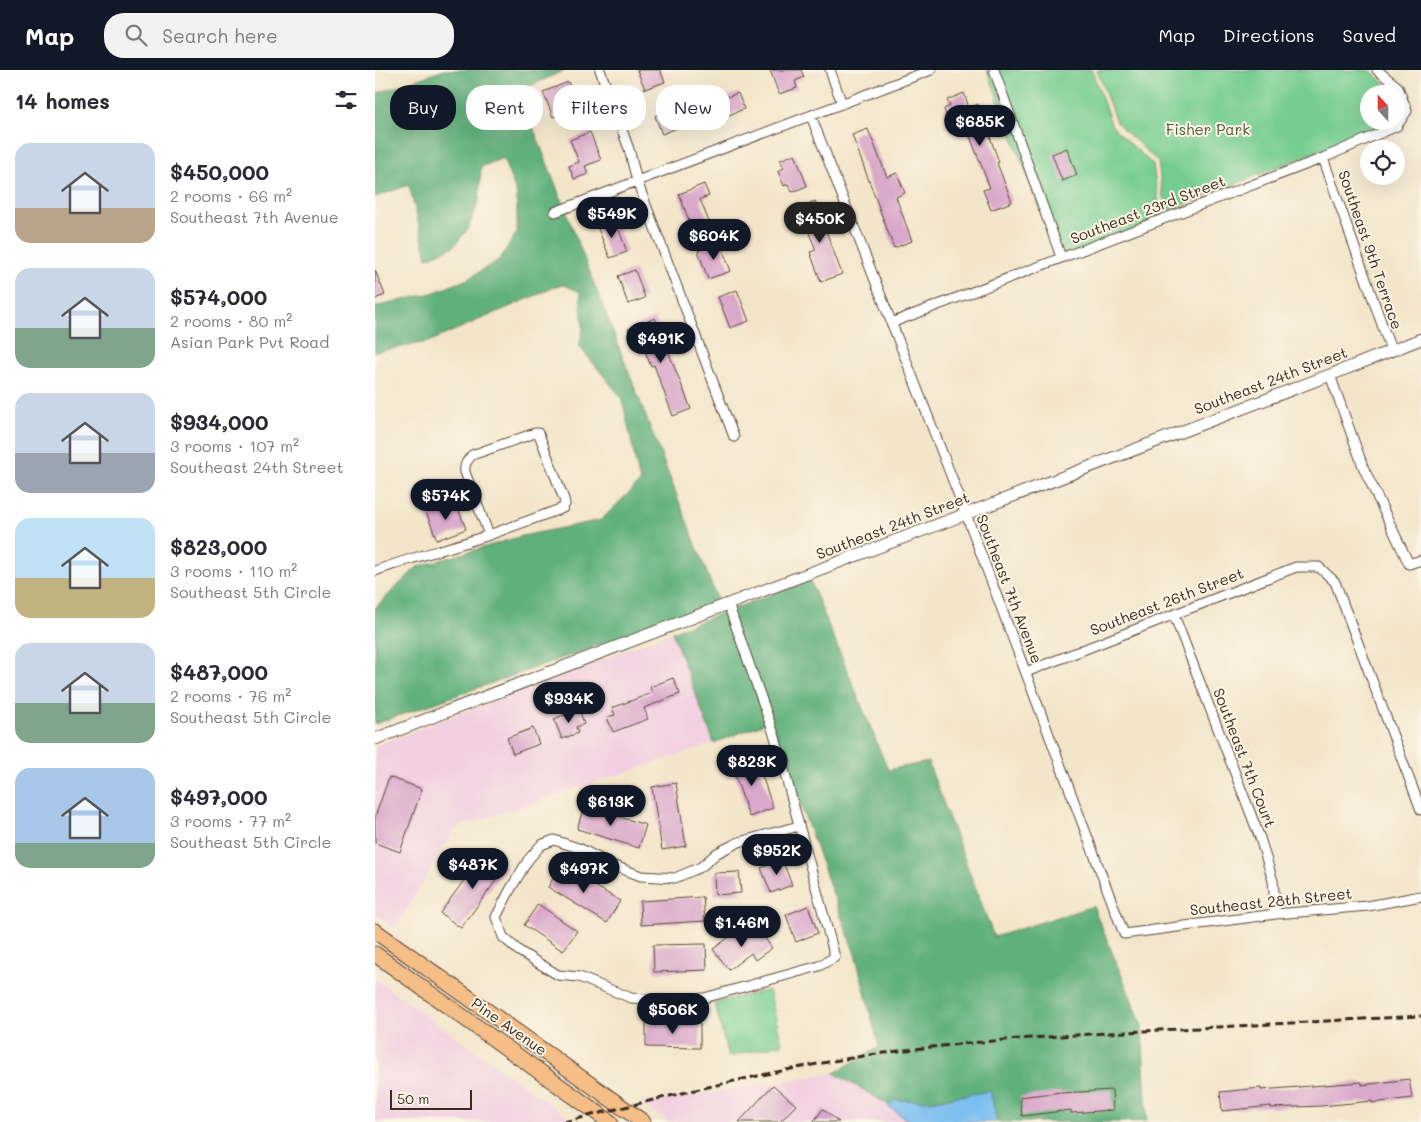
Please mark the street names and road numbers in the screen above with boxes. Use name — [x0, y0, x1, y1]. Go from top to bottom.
street label: Southeast 9th Terrace — [1334, 168, 1408, 332]
street label: Southeast 23rd Street — [1067, 170, 1228, 248]
street label: Southeast 24th Street — [1191, 342, 1350, 419]
street label: Southeast 24th Street — [813, 487, 972, 564]
street label: Southeast 7th Avenue — [972, 511, 1048, 666]
street label: Southeast 26th Street — [1087, 563, 1246, 640]
street label: Southeast 7th Court — [1209, 685, 1281, 830]
street label: Southeast 28th Street — [1189, 883, 1353, 919]
street label: Pine Avenue — [468, 993, 551, 1060]

